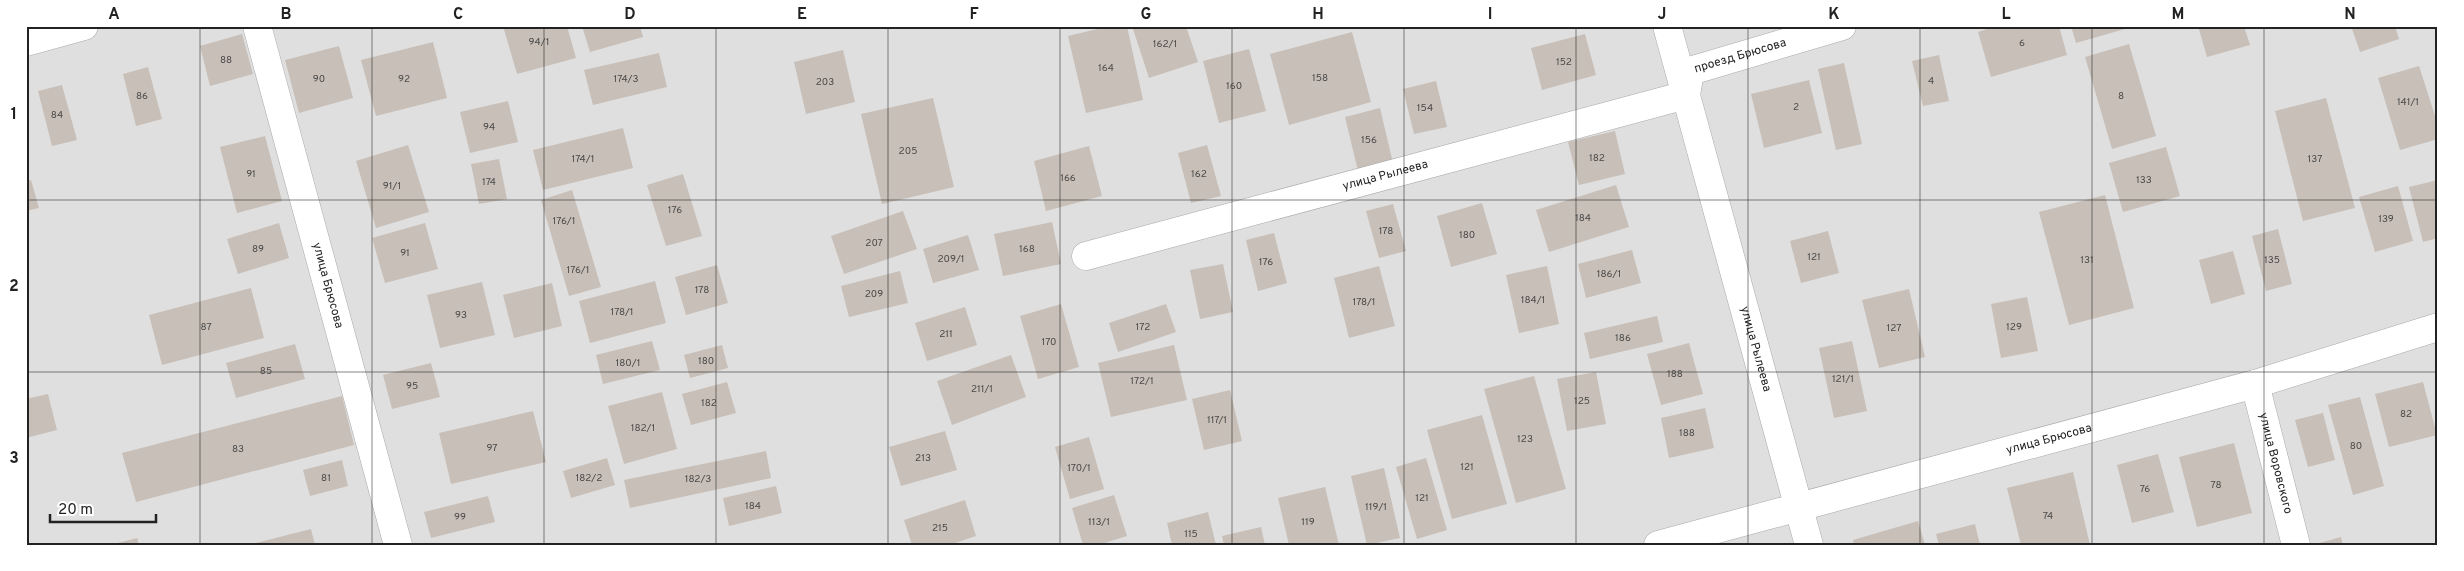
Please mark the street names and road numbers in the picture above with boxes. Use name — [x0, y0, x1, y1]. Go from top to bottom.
street label: проезд Брюсова — [1692, 35, 1788, 77]
street label: улица Рылеева — [1341, 157, 1430, 195]
street label: улица Брюсова — [308, 241, 347, 330]
street label: улица Рылеева — [1736, 305, 1775, 394]
street label: улица Воровского — [2255, 411, 2296, 516]
street label: улица Брюсова — [2004, 420, 2094, 459]

